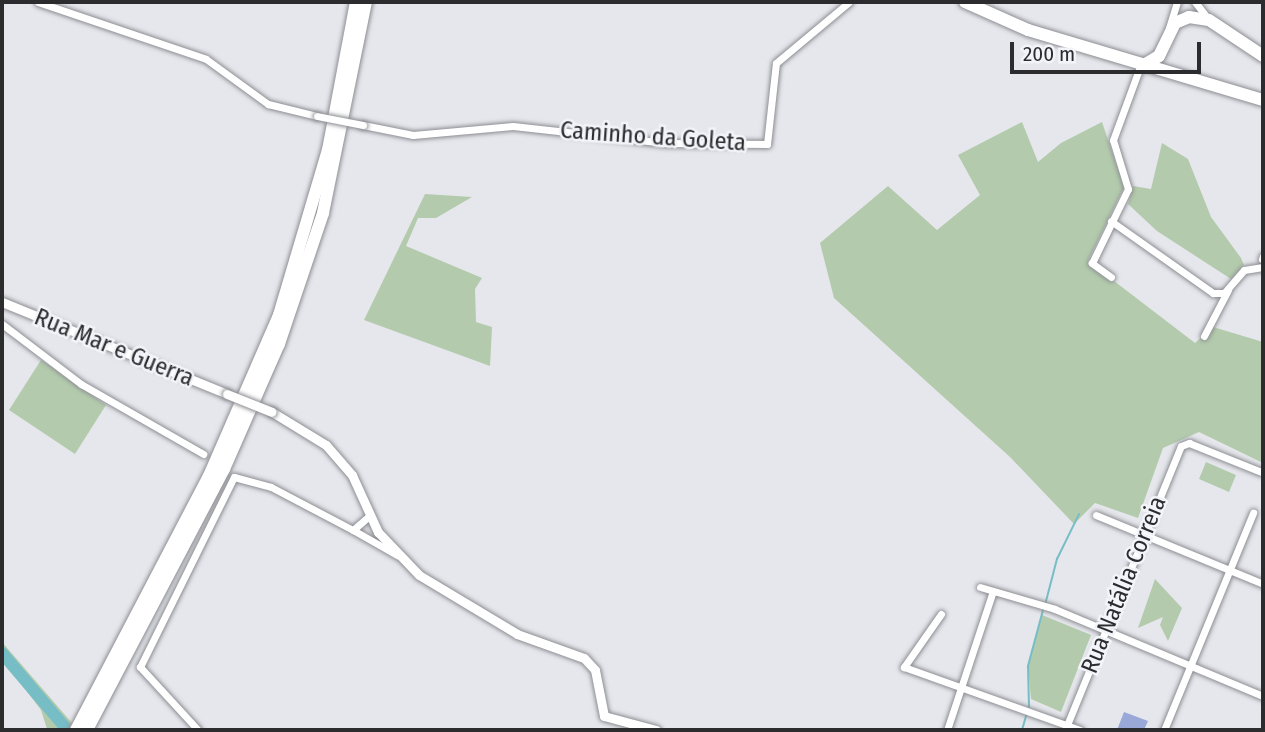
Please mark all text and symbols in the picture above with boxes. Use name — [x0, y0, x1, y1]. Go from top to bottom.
scale bar — [1013, 28, 1204, 72]
text: 200 m — [1023, 41, 1075, 67]
street label: Caminho da Goleta — [559, 116, 747, 158]
street label: Rua Mar e Guerra — [30, 303, 198, 393]
street label: Rua Natália Correia — [1075, 492, 1173, 678]

